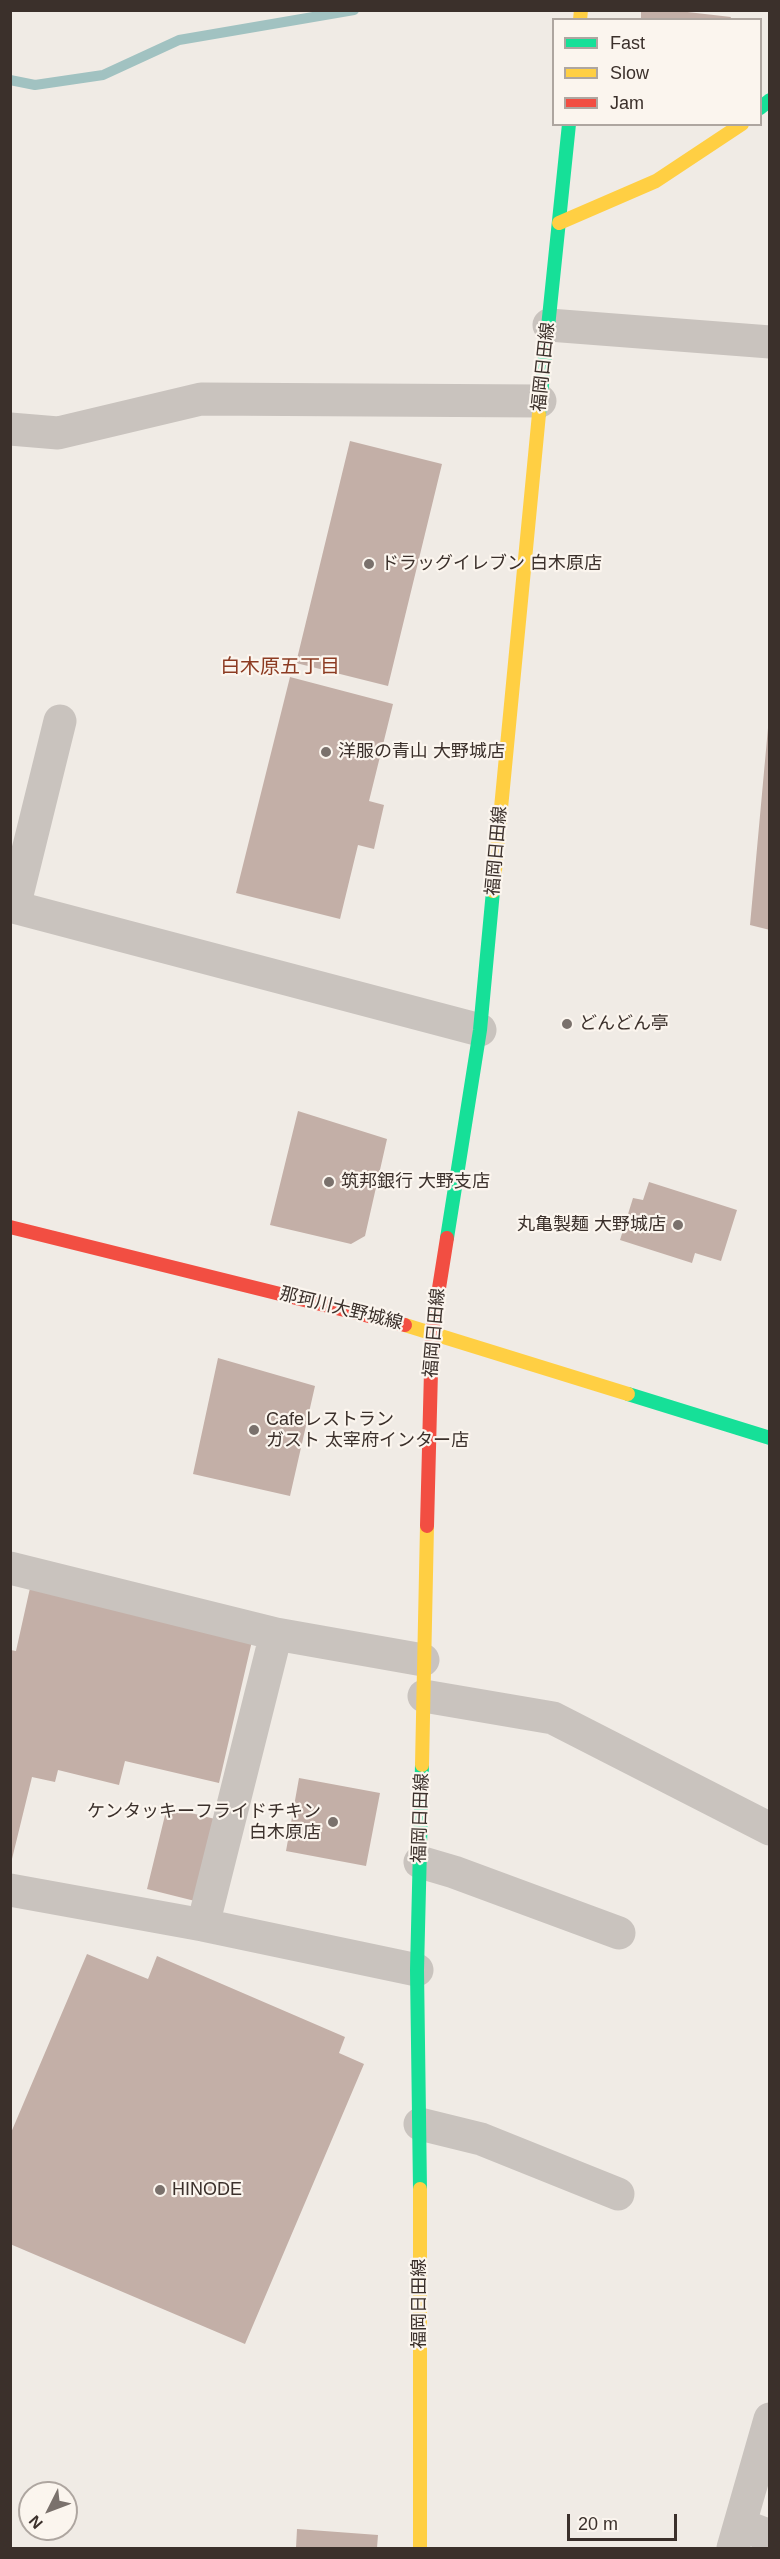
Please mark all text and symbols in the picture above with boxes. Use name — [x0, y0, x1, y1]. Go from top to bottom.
legend — [552, 18, 762, 126]
text: Fast — [610, 33, 645, 53]
text: Slow — [610, 63, 649, 83]
text: Jam — [610, 93, 644, 113]
street label: 福岡日田線 — [529, 321, 559, 413]
place label: ドラッグイレブン 白木原店 — [381, 553, 602, 575]
marker: ドラッグイレブン 白木原店 — [362, 557, 376, 571]
district label: 白木原五丁目 — [220, 655, 340, 679]
place label: 洋服の青山 大野城店 — [338, 741, 505, 763]
marker: 洋服の青山 大野城店 — [319, 745, 333, 759]
street label: 福岡日田線 — [482, 805, 512, 897]
place label: どんどん亭 — [579, 1013, 669, 1035]
marker: どんどん亭 — [560, 1017, 574, 1031]
place label: 筑邦銀行 大野支店 — [341, 1171, 490, 1193]
marker: 筑邦銀行 大野支店 — [322, 1175, 336, 1189]
place label: 丸亀製麺 大野城店 — [517, 1214, 666, 1236]
marker: 丸亀製麺 大野城店 — [671, 1218, 685, 1232]
street label: 那珂川大野城線 — [277, 1283, 405, 1335]
street label: 福岡日田線 — [420, 1287, 450, 1379]
place label: Cafeレストラン ガスト 太宰府インター店 — [266, 1409, 469, 1452]
marker: Cafeレストラン ガスト 太宰府インター店 — [247, 1423, 261, 1437]
street label: 福岡日田線 — [409, 1773, 433, 1863]
place label: ケンタッキーフライドチキン 白木原店 — [87, 1801, 321, 1844]
marker: ケンタッキーフライドチキン 白木原店 — [326, 1815, 340, 1829]
place label: HINODE — [172, 2179, 242, 2201]
marker: HINODE — [153, 2183, 167, 2197]
street label: 福岡日田線 — [409, 2259, 431, 2349]
north arrow — [18, 2481, 78, 2541]
scale bar — [570, 2502, 680, 2540]
text: N — [26, 2512, 46, 2532]
text: 20 m — [578, 2514, 618, 2534]

